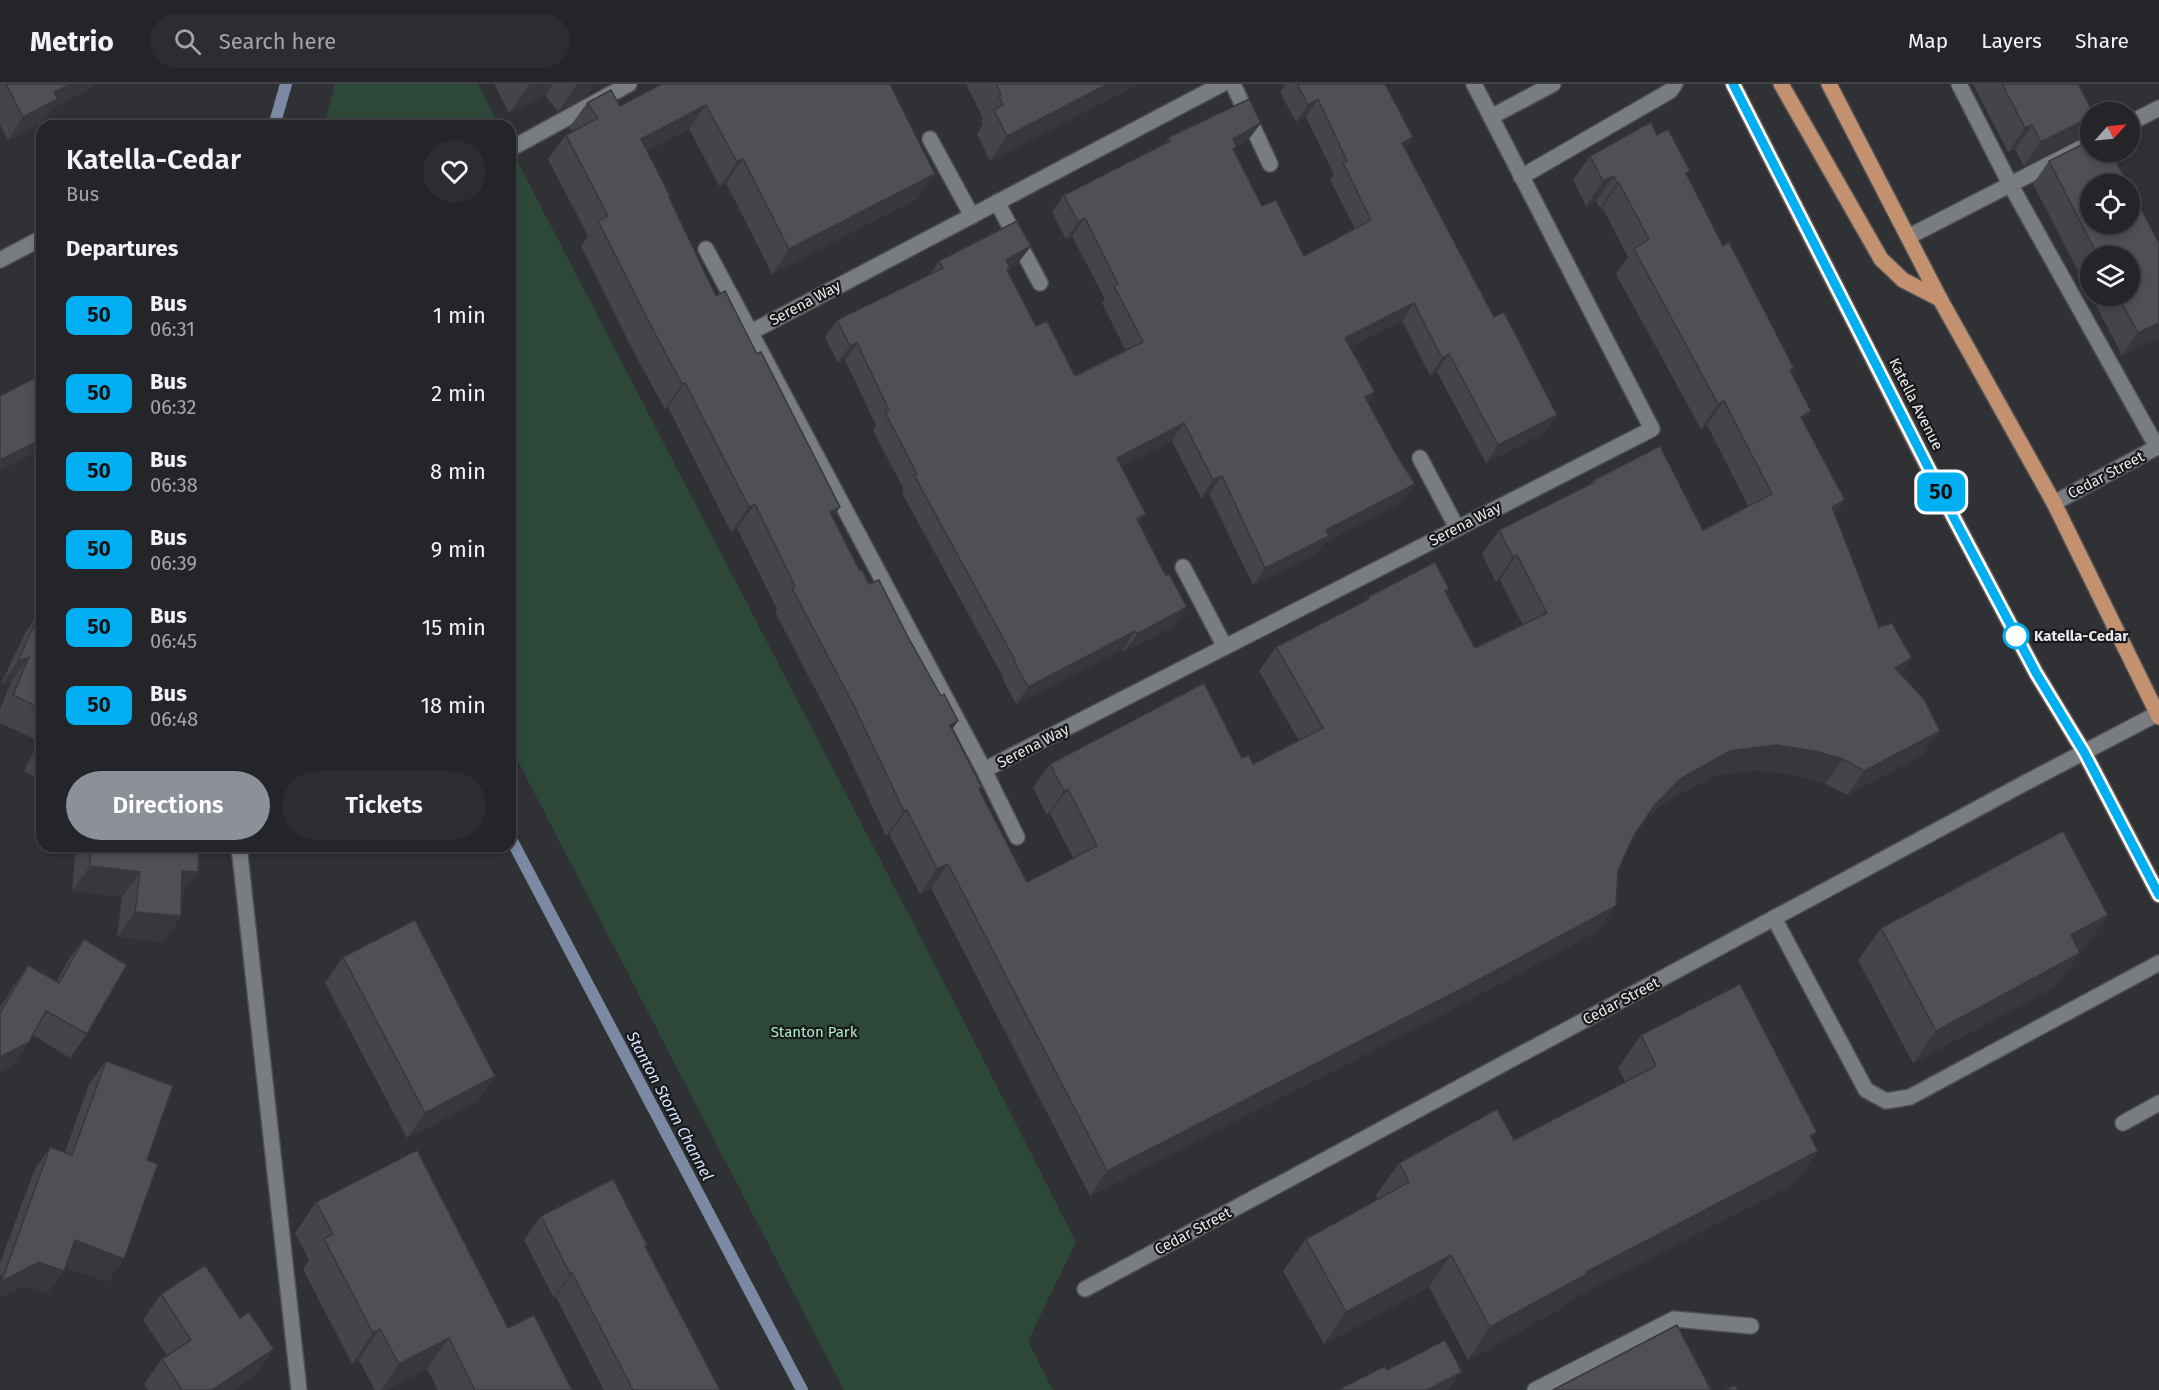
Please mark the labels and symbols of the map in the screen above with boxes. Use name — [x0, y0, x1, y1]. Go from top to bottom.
north arrow — [2080, 102, 2140, 162]
street label: Serena Way — [766, 276, 844, 329]
street label: Katella Avenue — [1885, 355, 1947, 453]
street label: Cedar Street — [2065, 447, 2148, 503]
line badge: 50 — [1914, 472, 1968, 512]
street label: Serena Way — [1426, 498, 1504, 550]
marker: Katella-Cedar — [2003, 623, 2029, 649]
place label: Katella-Cedar — [2034, 627, 2129, 645]
street label: Serena Way — [994, 720, 1072, 772]
street label: Cedar Street — [1580, 973, 1663, 1029]
park label: Stanton Park — [771, 1023, 858, 1041]
water label: Stanton Storm Channel — [622, 1027, 717, 1184]
street label: Cedar Street — [1152, 1203, 1235, 1259]

